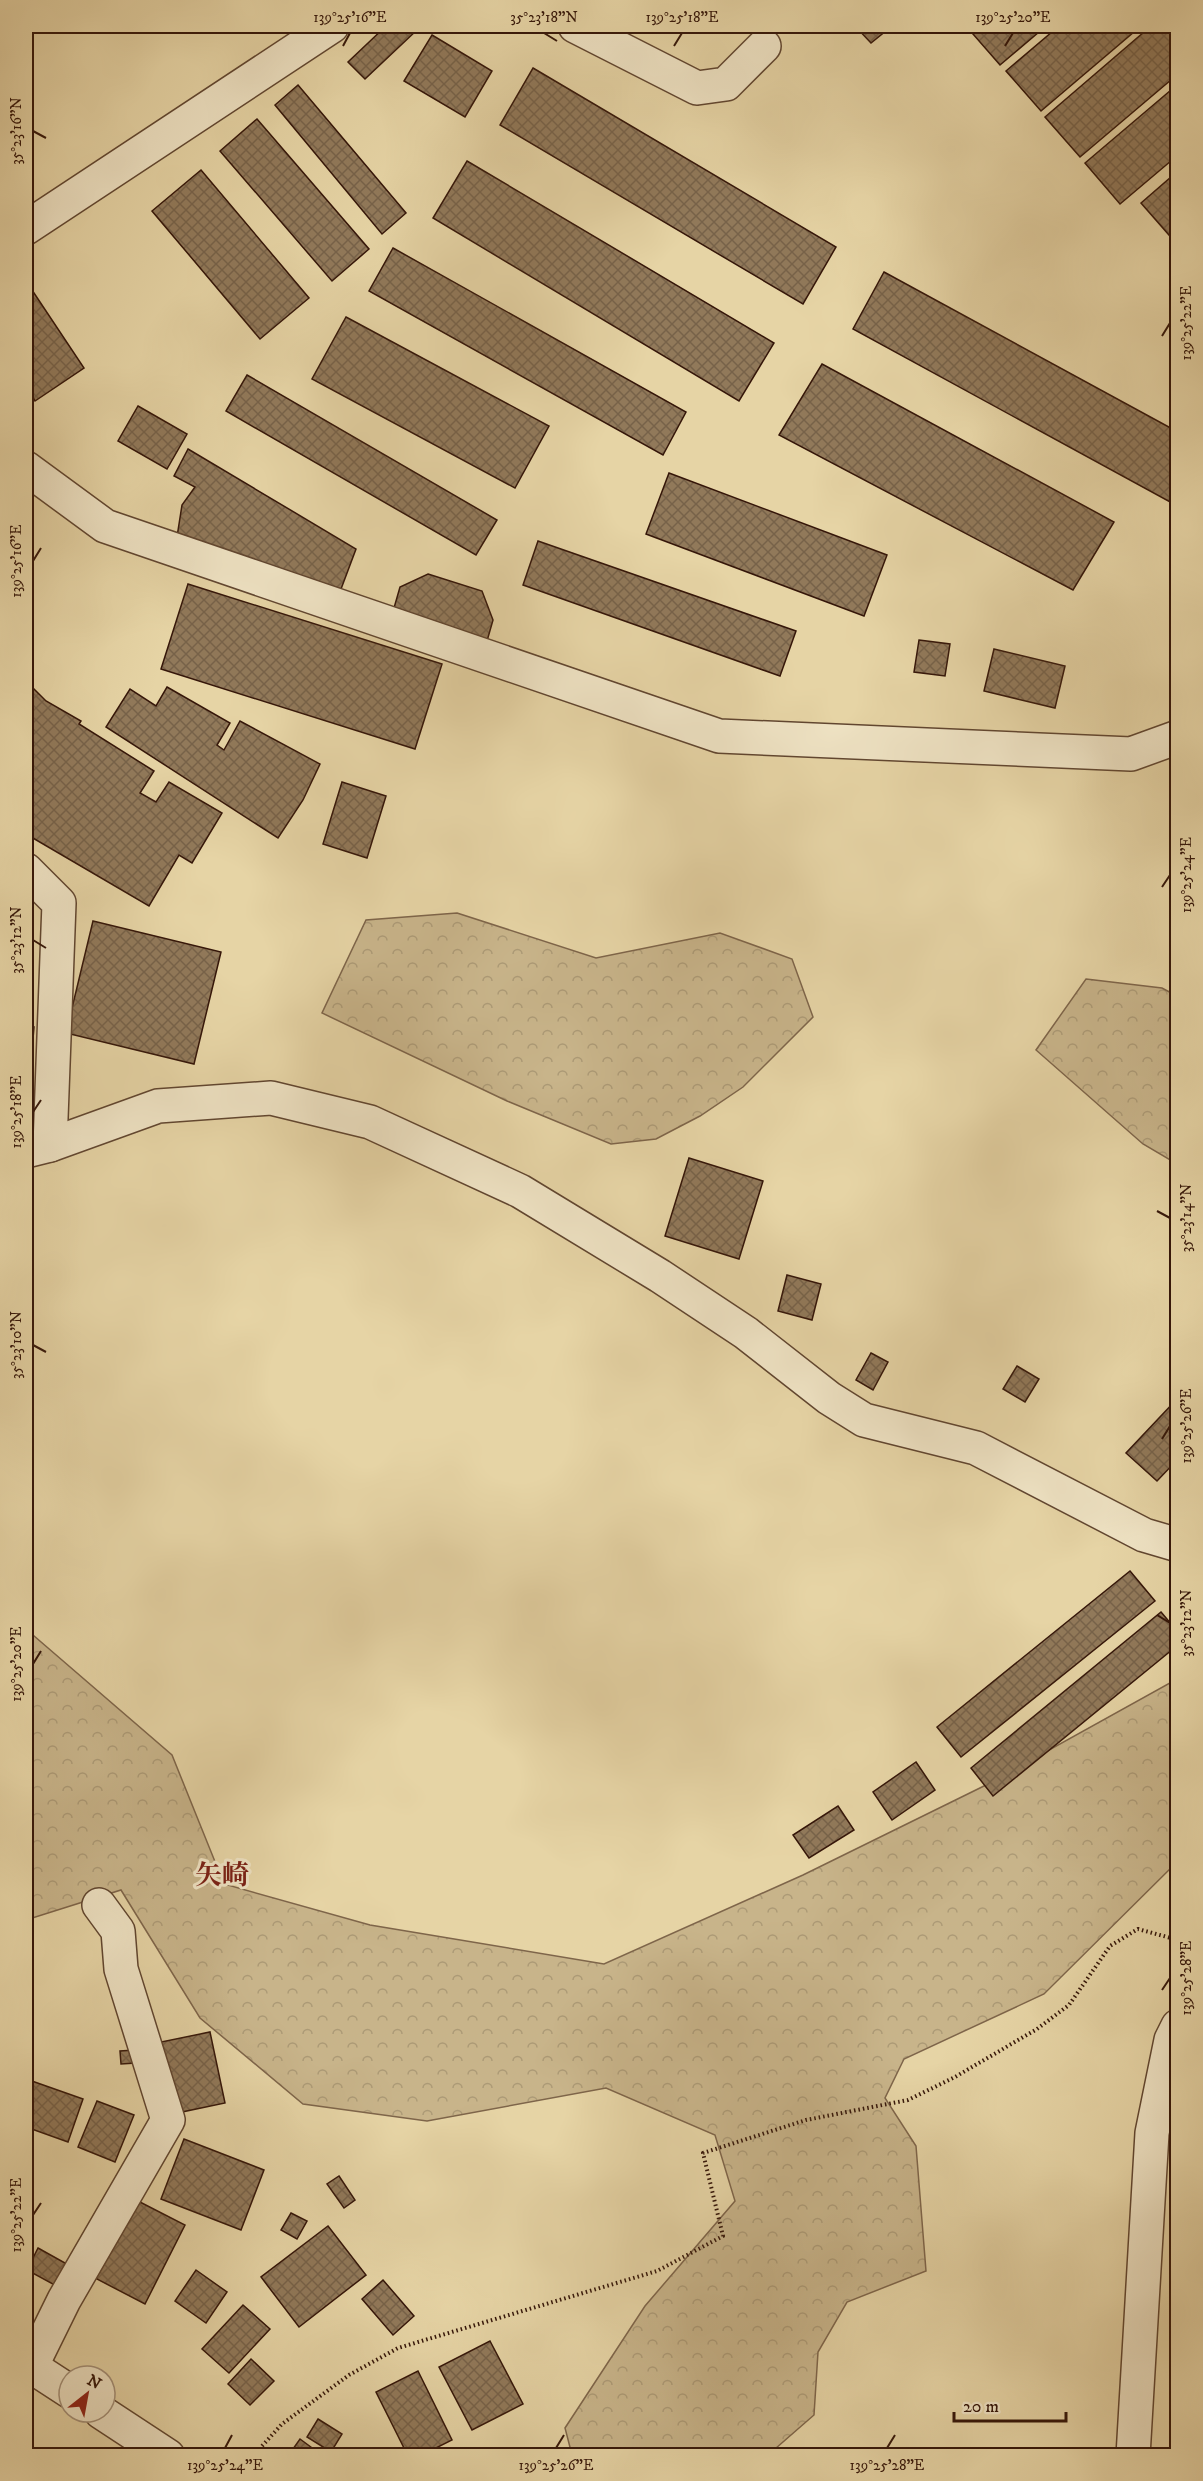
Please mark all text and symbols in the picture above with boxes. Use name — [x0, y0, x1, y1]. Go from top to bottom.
text: 139°25'16"E — [313, 8, 387, 27]
text: 35°23'18"N — [510, 8, 578, 27]
text: 139°25'18"E — [645, 8, 719, 27]
text: 139°25'20"E — [975, 8, 1051, 27]
text: 35°23'16"N — [7, 97, 26, 165]
text: 139°25'22"E — [1177, 285, 1196, 360]
text: 139°25'16"E — [7, 524, 26, 598]
text: 139°25'24"E — [1177, 837, 1196, 913]
text: 35°23'12"N — [7, 906, 26, 974]
text: 139°25'18"E — [7, 1075, 26, 1149]
text: 35°23'14"N — [1177, 1184, 1196, 1252]
text: 35°23'10"N — [7, 1311, 26, 1379]
text: 139°25'26"E — [1177, 1388, 1196, 1464]
text: 35°23'12"N — [1177, 1589, 1196, 1657]
text: 139°25'20"E — [7, 1626, 26, 1702]
district label: 矢崎 — [195, 1859, 249, 1893]
text: 139°25'28"E — [1177, 1940, 1196, 2015]
text: 139°25'22"E — [7, 2177, 26, 2252]
north arrow — [57, 2364, 117, 2424]
text: N — [83, 2370, 105, 2394]
scale bar — [954, 2385, 1066, 2423]
text: 20 m — [963, 2396, 999, 2418]
text: 139°25'24"E — [187, 2456, 263, 2475]
text: 139°25'26"E — [518, 2456, 594, 2475]
text: 139°25'28"E — [850, 2456, 925, 2475]

